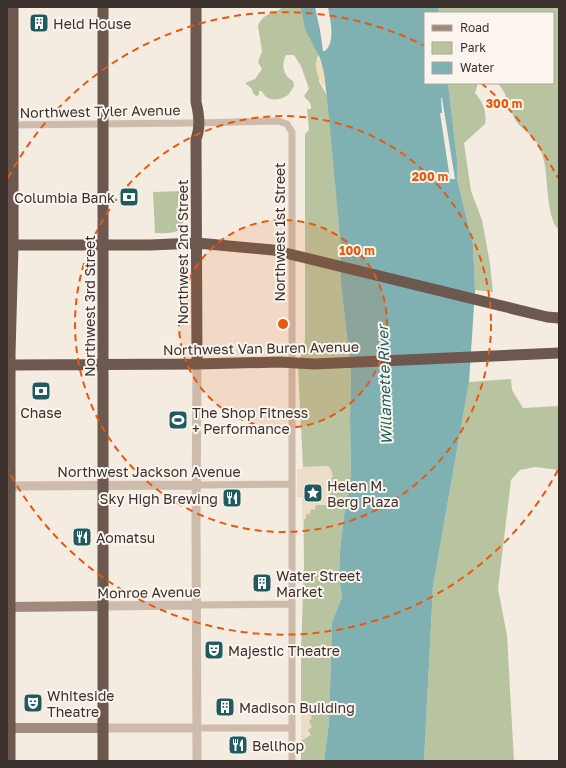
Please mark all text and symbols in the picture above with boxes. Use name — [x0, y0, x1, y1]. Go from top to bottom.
building icon: Held House — [28, 12, 50, 34]
legend — [424, 12, 554, 84]
place label: Held House — [53, 15, 131, 32]
text: Road — [460, 20, 489, 35]
text: Park — [460, 40, 486, 55]
text: Water — [460, 60, 494, 75]
text: 300 m — [486, 96, 522, 111]
street label: Northwest Tyler Avenue — [19, 101, 181, 121]
street label: Northwest 1st Street — [271, 162, 288, 302]
text: 200 m — [412, 169, 448, 184]
street label: Northwest 2nd Street — [174, 180, 191, 324]
bank icon: Columbia Bank — [118, 186, 140, 208]
place label: Columbia Bank — [14, 189, 115, 206]
street label: Northwest 3rd Street — [81, 235, 98, 377]
text: 100 m — [339, 243, 375, 258]
centre of rings — [276, 317, 290, 331]
water label: Willamette River — [373, 323, 395, 445]
street label: Northwest Van Buren Avenue — [163, 338, 359, 358]
bank icon: Chase — [30, 380, 52, 402]
place label: Chase — [20, 404, 62, 421]
place label: The Shop Fitness + Performance — [192, 404, 308, 437]
sports icon: The Shop Fitness + Performance — [167, 409, 189, 431]
street label: Northwest Jackson Avenue — [57, 463, 241, 480]
place label: Helen M. Berg Plaza — [327, 477, 399, 510]
place icon: Helen M. Berg Plaza — [302, 482, 324, 504]
restaurant icon: Sky High Brewing — [221, 487, 243, 509]
place label: Sky High Brewing — [100, 490, 218, 507]
restaurant icon: Aomatsu — [71, 526, 93, 548]
place label: Aomatsu — [96, 529, 155, 546]
place label: Water Street Market — [276, 567, 361, 600]
building icon: Water Street Market — [251, 572, 273, 594]
street label: Monroe Avenue — [97, 583, 201, 601]
theatre icon: Majestic Theatre — [203, 639, 225, 661]
place label: Majestic Theatre — [228, 642, 340, 659]
place label: Whiteside Theatre — [47, 687, 114, 720]
theatre icon: Whiteside Theatre — [22, 692, 44, 714]
building icon: Madison Building — [214, 696, 236, 718]
place label: Madison Building — [239, 699, 355, 716]
restaurant icon: Bellhop — [227, 734, 249, 756]
place label: Bellhop — [252, 737, 304, 754]

